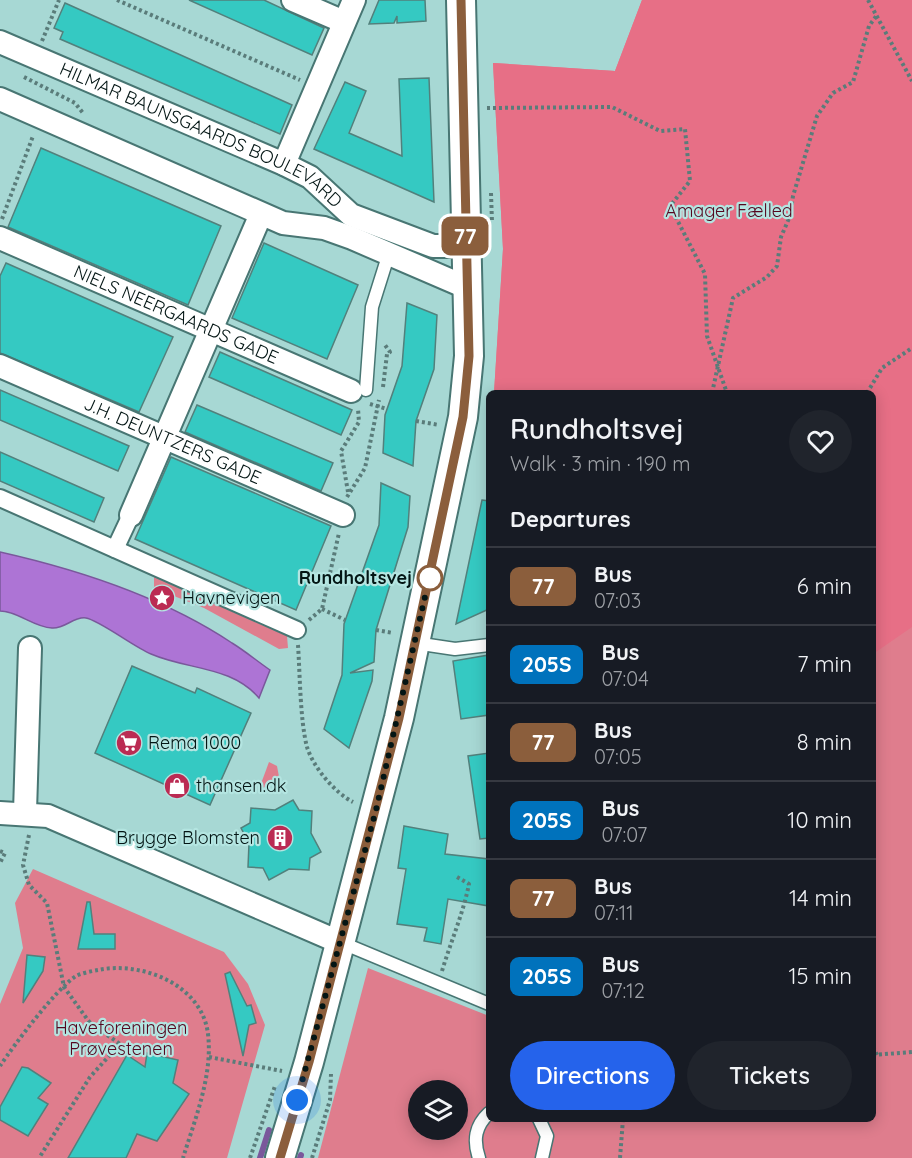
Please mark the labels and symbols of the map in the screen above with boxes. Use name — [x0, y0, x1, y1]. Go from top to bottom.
street label: HILMAR BAUNSGAARDS BOULEVARD — [56, 57, 347, 212]
park label: Amager Fælled — [665, 199, 793, 222]
line badge: 77 — [438, 216, 492, 256]
street label: NIELS NEERGAARDS GADE — [70, 260, 282, 369]
street label: J.H. DEUNTZERS GADE — [80, 392, 265, 489]
marker: Rundholtsvej — [417, 565, 443, 591]
place label: Rundholtsvej — [299, 566, 412, 589]
place icon: Havnevigen — [147, 583, 177, 613]
place label: Havnevigen — [182, 586, 280, 609]
supermarket icon: Rema 1000 — [114, 728, 144, 758]
place label: Rema 1000 — [148, 731, 241, 754]
shop icon: thansen.dk — [162, 771, 192, 801]
place label: thansen.dk — [196, 774, 286, 797]
building icon: Brygge Blomsten — [265, 823, 295, 853]
place label: Brygge Blomsten — [116, 826, 260, 849]
park label: Haveforeningen Prøvestenen — [55, 1016, 187, 1060]
your location — [282, 1085, 312, 1115]

